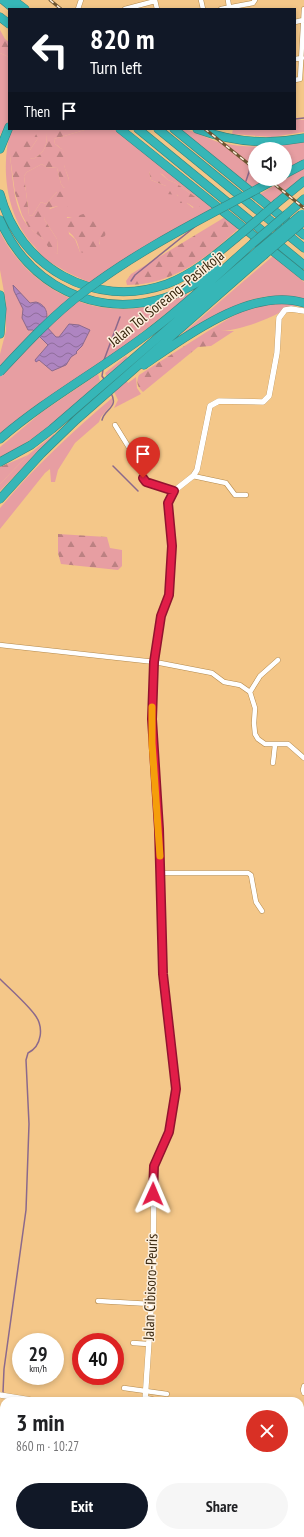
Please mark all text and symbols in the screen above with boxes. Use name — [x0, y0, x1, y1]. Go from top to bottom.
text: 820 m — [90, 20, 154, 57]
icon: left — [24, 24, 76, 76]
text: Turn left — [90, 56, 142, 79]
icon: arrive — [58, 100, 80, 122]
text: Then — [24, 102, 50, 121]
map controls — [248, 142, 292, 186]
button: sound — [248, 142, 292, 186]
street label: Jalan Tol Soreang–Pasirkoja — [104, 246, 228, 351]
pin — [126, 437, 160, 478]
icon: arrive — [132, 443, 154, 465]
position arrow — [132, 1173, 174, 1215]
street label: Jalan Cibisoro-Peuris — [139, 1233, 161, 1342]
speed limit sign: 40 — [72, 1333, 124, 1385]
text: 29 — [28, 1341, 48, 1367]
text: km/h — [29, 1362, 47, 1375]
text: 3 min — [16, 1407, 64, 1438]
button: close — [246, 1410, 288, 1452]
text: 860 m · 10:27 — [16, 1438, 79, 1455]
button: Exit — [16, 1483, 148, 1529]
button: Share — [156, 1483, 288, 1529]

